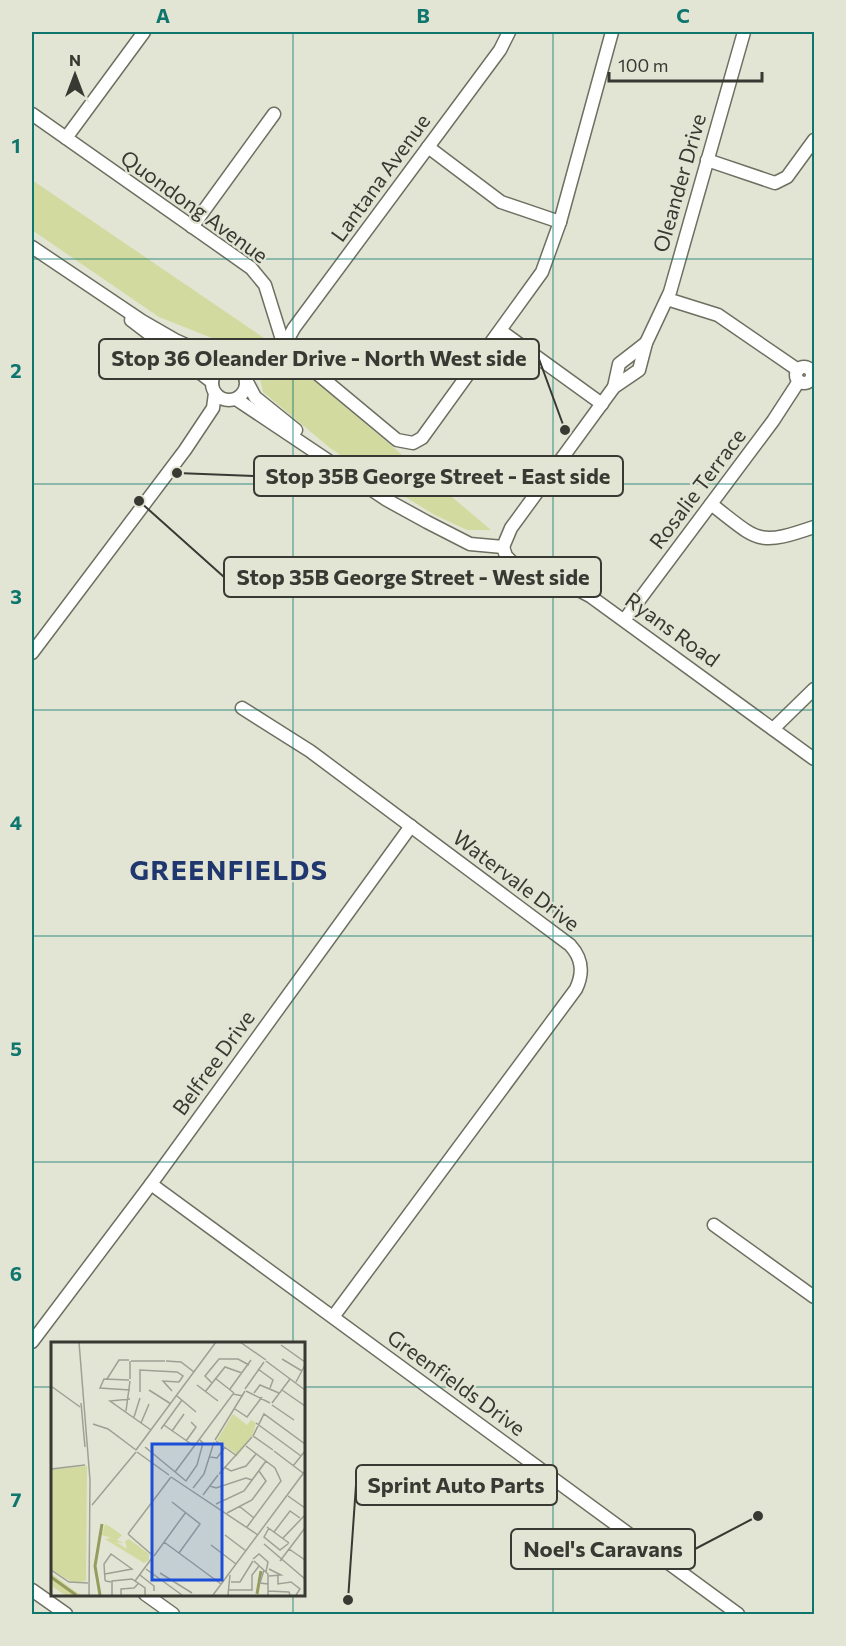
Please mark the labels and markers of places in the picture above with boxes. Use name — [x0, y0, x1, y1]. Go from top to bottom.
callout: Stop 36 Oleander Drive - North West side — [99, 339, 539, 379]
callout: Stop 35B George Street - East side — [254, 456, 623, 496]
callout: Stop 35B George Street - West side — [224, 557, 601, 597]
callout: Sprint Auto Parts — [356, 1465, 557, 1505]
callout: Noel's Caravans — [511, 1529, 695, 1569]

